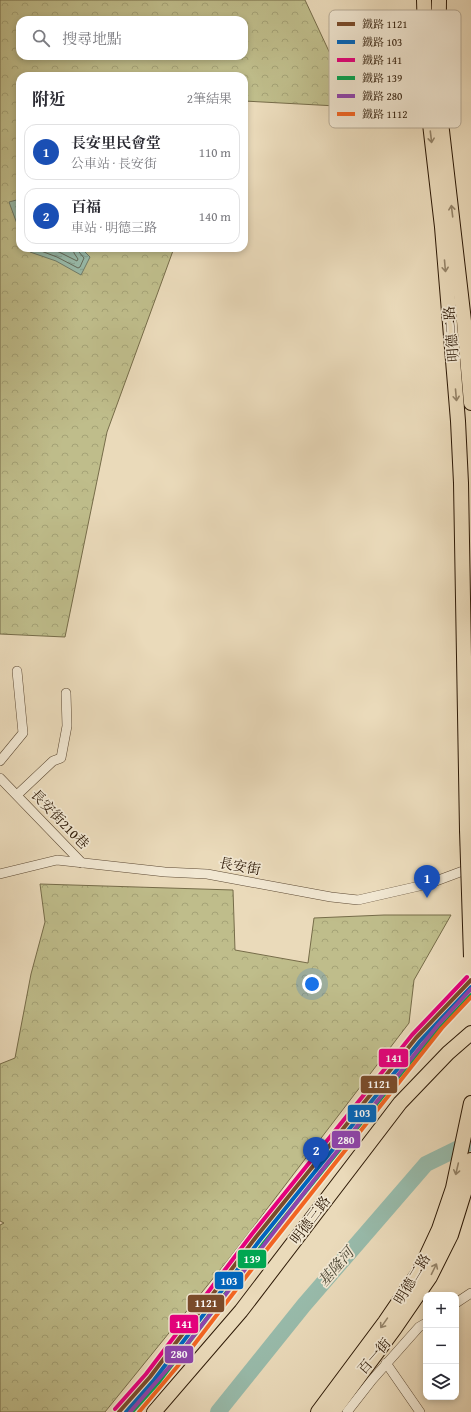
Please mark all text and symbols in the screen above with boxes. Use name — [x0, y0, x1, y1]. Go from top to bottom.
legend — [329, 10, 461, 128]
search box — [16, 16, 248, 60]
text: 鐵路 1121 — [362, 16, 408, 32]
icon: search — [30, 27, 52, 49]
text: 搜尋地點 — [62, 28, 122, 49]
text: 鐵路 103 — [362, 34, 402, 50]
text: 鐵路 141 — [362, 52, 402, 68]
text: 鐵路 139 — [362, 70, 402, 86]
text: 附近 — [32, 86, 66, 111]
text: 鐵路 280 — [362, 88, 402, 104]
text: 2筆結果 — [187, 89, 232, 108]
text: 鐵路 1112 — [362, 106, 408, 122]
one-way arrow — [427, 130, 435, 143]
text: 長安里民會堂 — [71, 132, 161, 153]
text: 1 — [43, 143, 49, 162]
text: 110 m — [199, 143, 231, 162]
text: 公車站 · 長安街 — [71, 154, 157, 173]
text: 百福 — [71, 196, 101, 217]
one-way arrow — [448, 205, 456, 218]
text: 2 — [43, 207, 49, 226]
text: 140 m — [199, 207, 231, 226]
text: 車站 · 明德三路 — [71, 218, 157, 237]
one-way arrow — [442, 259, 449, 272]
street label: 明德二路 — [439, 305, 463, 363]
one-way arrow — [453, 388, 460, 401]
street label: 長安街210巷 — [26, 785, 94, 853]
street label: 長安街 — [218, 853, 262, 879]
pin: 1 — [414, 865, 440, 898]
your location — [302, 974, 322, 994]
line badge: 141 — [378, 1048, 409, 1068]
text: 141 — [385, 1050, 403, 1066]
line badge: 1121 — [360, 1075, 398, 1094]
text: 1121 — [368, 1076, 391, 1092]
line badge: 103 — [347, 1104, 377, 1123]
text: 103 — [353, 1105, 371, 1121]
line badge: 280 — [331, 1130, 361, 1149]
text: 280 — [337, 1132, 355, 1148]
pin: 2 — [303, 1137, 329, 1170]
one-way arrow — [452, 1162, 460, 1175]
street label: 明德三路 — [285, 1192, 335, 1248]
water label: 基隆河 — [313, 1241, 360, 1291]
line badge: 139 — [237, 1249, 267, 1269]
street label: 明德二路 — [389, 1250, 435, 1308]
text: 139 — [243, 1251, 261, 1267]
one-way arrow — [431, 1263, 438, 1275]
line badge: 103 — [214, 1271, 244, 1290]
text: 103 — [220, 1273, 238, 1289]
map controls — [423, 1292, 459, 1400]
button: + — [423, 1292, 459, 1328]
line badge: 1121 — [187, 1294, 225, 1313]
text: 1121 — [195, 1295, 218, 1311]
line badge: 141 — [169, 1314, 199, 1334]
text: 141 — [175, 1316, 193, 1332]
one-way arrow — [380, 1317, 388, 1328]
button: − — [423, 1328, 459, 1364]
street label: 百一街 — [353, 1334, 395, 1378]
line badge: 280 — [164, 1345, 194, 1364]
text: 280 — [170, 1346, 188, 1362]
button: layers — [423, 1364, 459, 1400]

